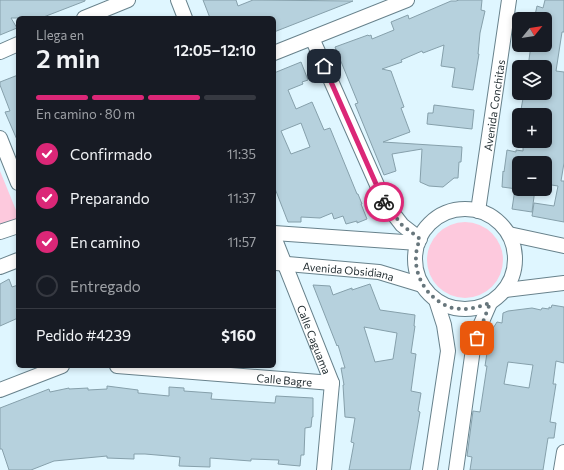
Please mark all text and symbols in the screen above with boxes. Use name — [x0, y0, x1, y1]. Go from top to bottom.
north arrow — [512, 12, 552, 52]
map controls — [512, 12, 552, 196]
text: Llega en — [36, 27, 84, 43]
text: 12:05–12:10 — [174, 41, 256, 59]
text: 2 min — [36, 42, 100, 73]
pin — [307, 49, 341, 83]
icon: home — [313, 55, 335, 77]
street label: Avenida Conchitas — [480, 59, 507, 152]
button: layers — [512, 60, 552, 100]
text: En camino · 80 m — [36, 106, 135, 122]
button: + — [512, 108, 552, 148]
icon: check — [36, 143, 58, 165]
text: Confirmado — [70, 145, 152, 163]
text: 11:35 — [227, 146, 256, 162]
button: − — [512, 156, 552, 196]
courier — [364, 182, 404, 222]
icon: check — [36, 187, 58, 209]
text: Preparando — [70, 189, 150, 207]
text: 11:37 — [228, 190, 256, 206]
icon: bike — [373, 191, 395, 213]
icon: check — [36, 231, 58, 253]
text: En camino — [70, 233, 140, 251]
text: 11:57 — [227, 234, 256, 250]
street label: Avenida Obsidiana — [302, 259, 396, 283]
text: Entregado — [70, 277, 141, 295]
street label: Calle Caguama — [295, 303, 334, 376]
pin — [460, 321, 494, 355]
text: Pedido #4239 — [36, 326, 131, 344]
text: $160 — [221, 326, 256, 344]
icon: bag — [466, 327, 488, 349]
street label: Calle Bagre — [256, 371, 313, 388]

